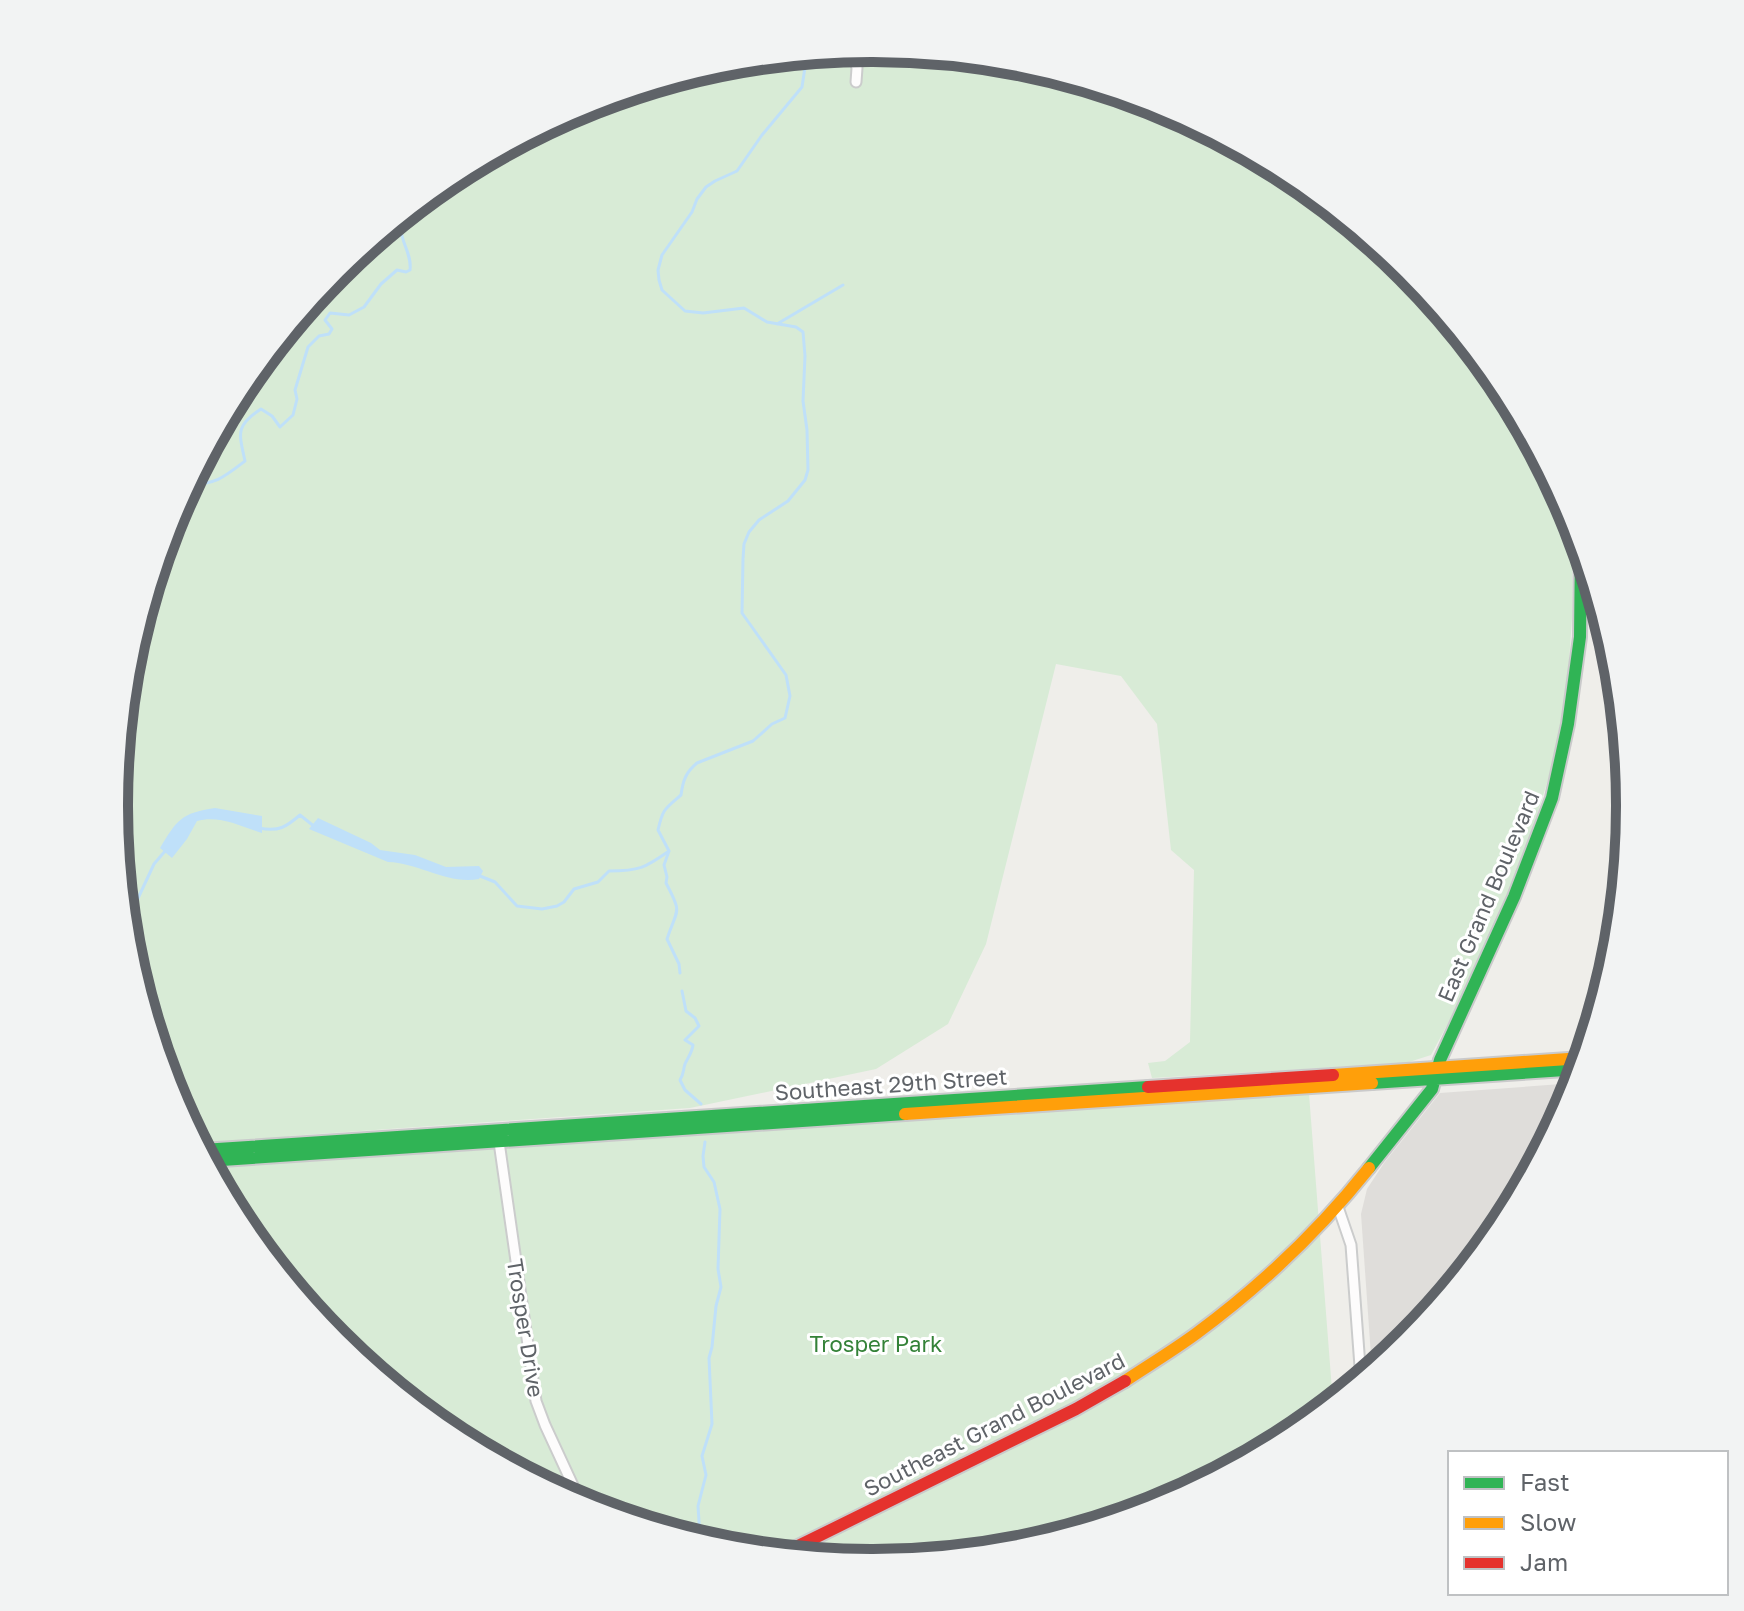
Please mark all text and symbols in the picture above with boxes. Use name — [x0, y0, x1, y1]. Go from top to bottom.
street label: East Grand Boulevard — [1431, 786, 1545, 1006]
street label: Southeast 29th Street — [774, 1062, 1008, 1106]
street label: Trosper Drive — [502, 1257, 550, 1399]
park label: Trosper Park — [810, 1330, 942, 1357]
street label: Southeast Grand Boulevard — [859, 1346, 1129, 1502]
legend — [1448, 1451, 1728, 1595]
text: Fast — [1520, 1467, 1570, 1496]
text: Slow — [1520, 1507, 1576, 1536]
text: Jam — [1520, 1547, 1568, 1576]

